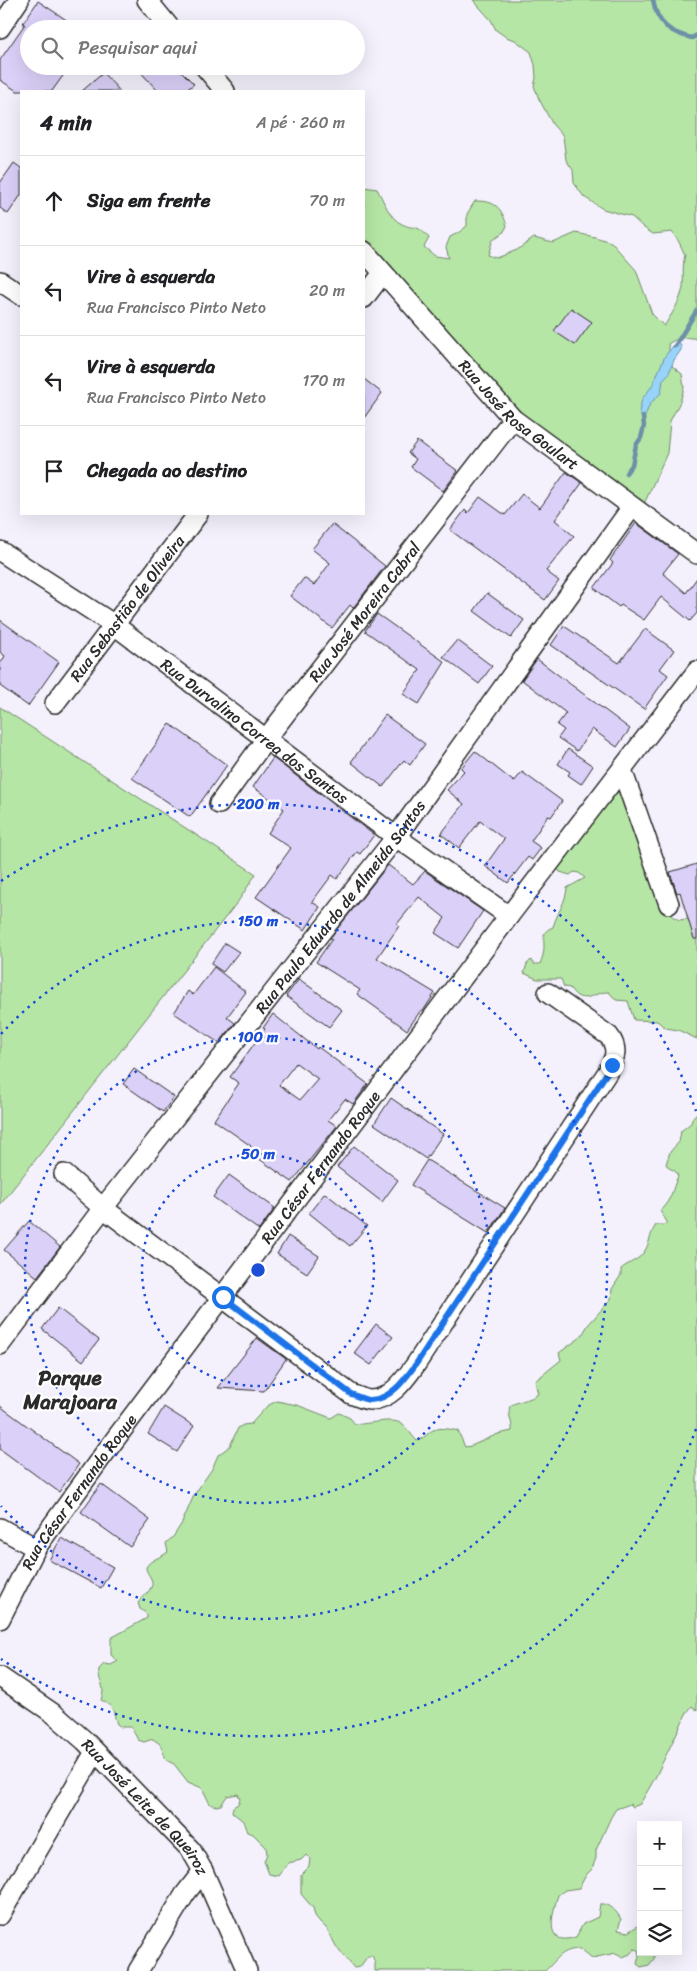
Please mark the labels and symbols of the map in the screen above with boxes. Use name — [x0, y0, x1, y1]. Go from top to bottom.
street label: Rua José Rosa Goulart — [451, 353, 585, 478]
street label: Rua Sebastião de Oliveira — [62, 528, 193, 688]
street label: Rua José Moreira Cabral — [301, 535, 429, 688]
street label: Rua Durvalino Correa dos Santos — [154, 651, 355, 812]
text: 200 m — [235, 791, 280, 817]
street label: Rua Paulo Eduardo de Almeida Santos — [248, 793, 434, 1020]
text: 150 m — [238, 908, 279, 934]
text: 100 m — [238, 1024, 279, 1050]
route end — [601, 1054, 624, 1077]
street label: Rua César Fernando Roque — [253, 1084, 388, 1250]
text: 50 m — [241, 1141, 276, 1167]
centre of rings — [249, 1261, 267, 1279]
route start — [212, 1286, 235, 1309]
district label: Parque Marajoara — [22, 1359, 118, 1421]
street label: Rua César Fernando Roque — [13, 1407, 145, 1575]
street label: Rua José Leite de Queiroz — [74, 1731, 217, 1881]

